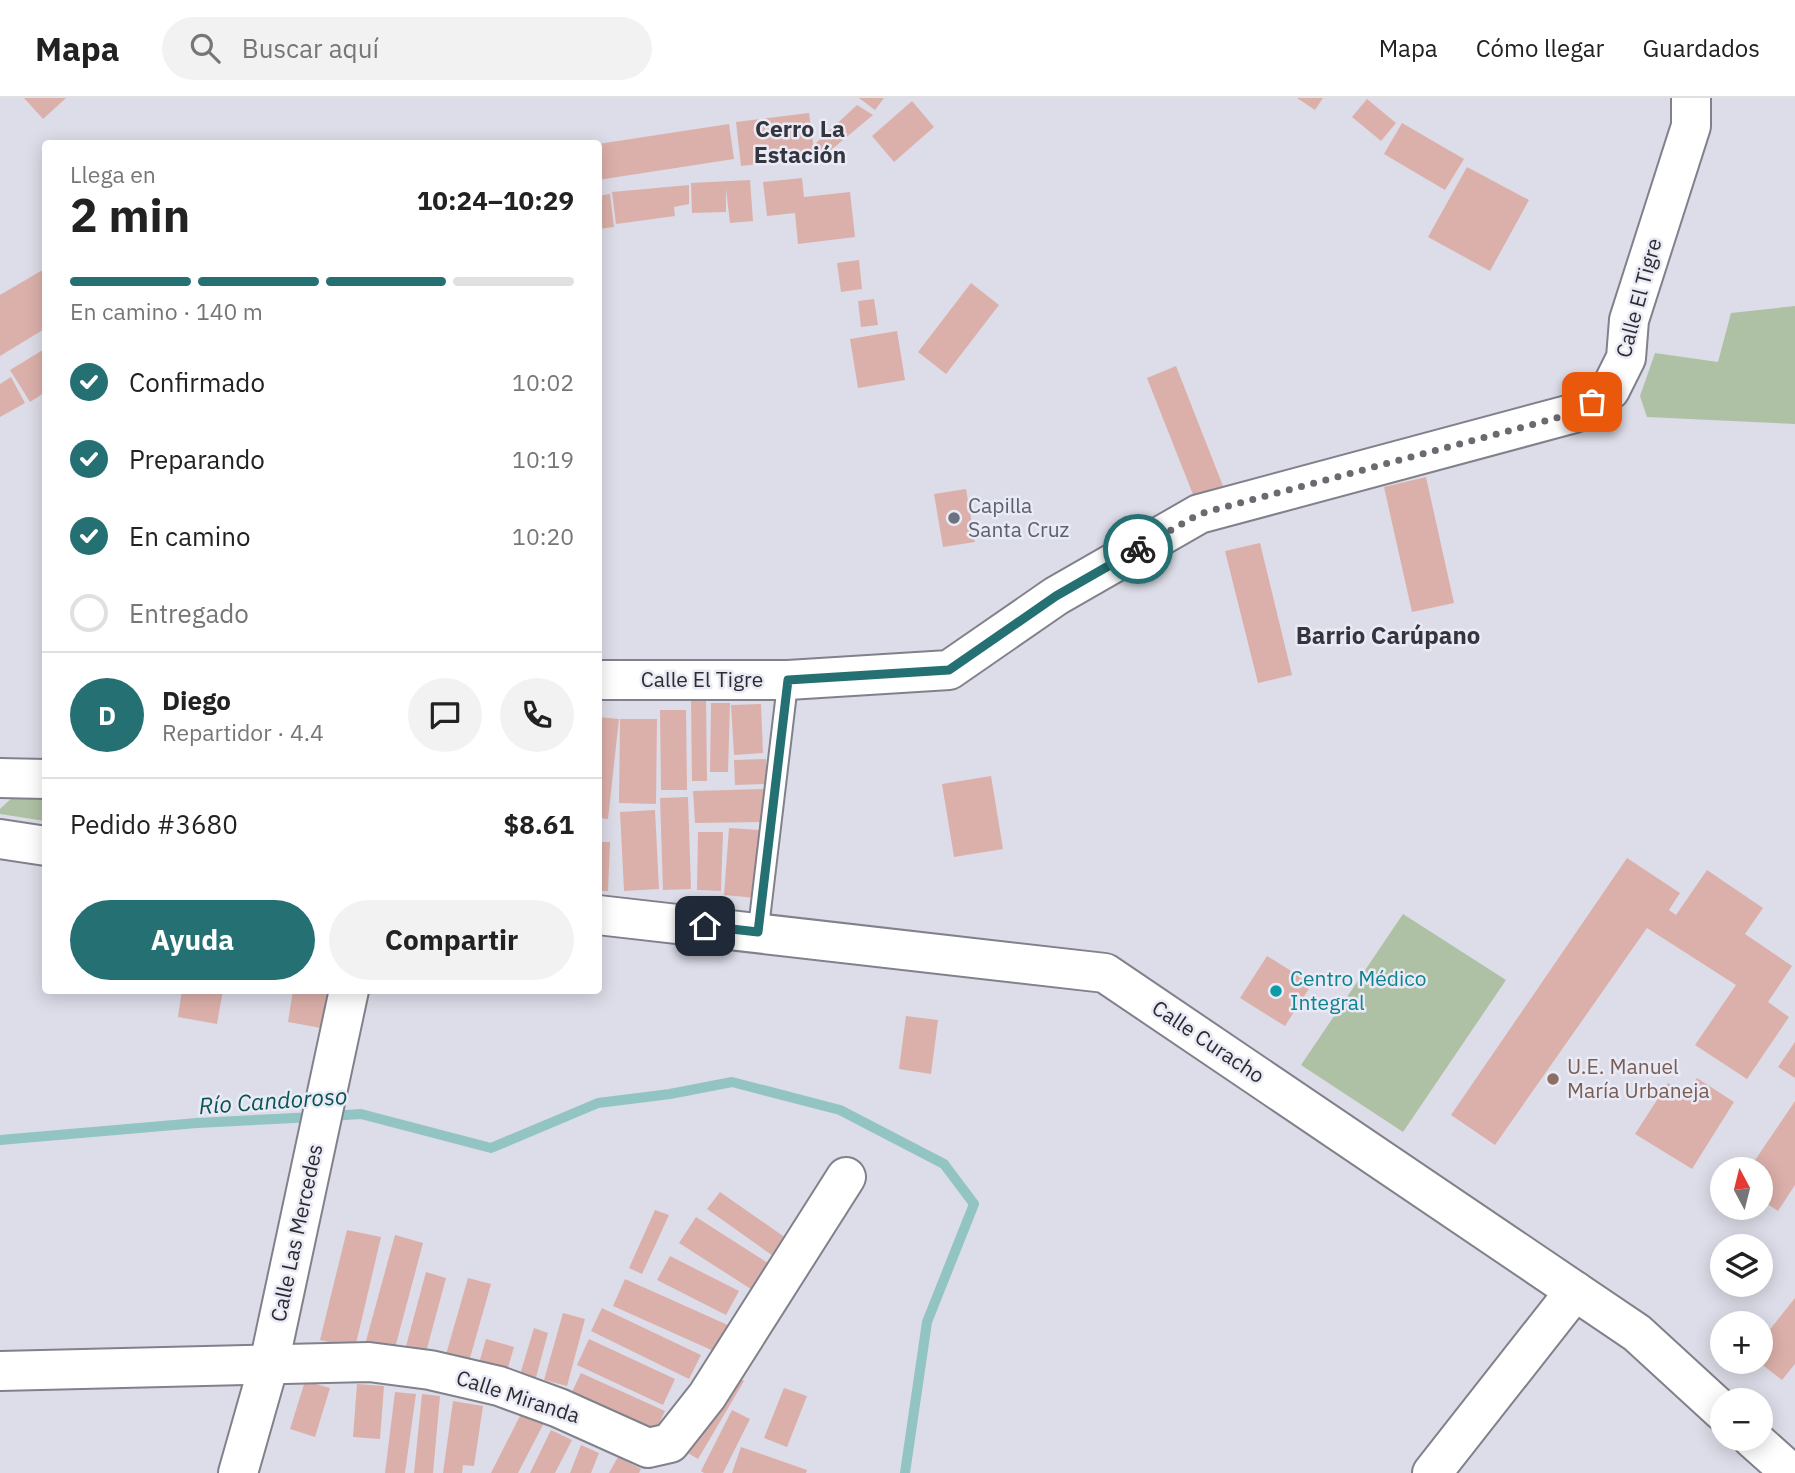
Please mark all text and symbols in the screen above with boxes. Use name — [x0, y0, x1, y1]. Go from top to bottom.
search box — [162, 17, 652, 80]
text: Mapa — [35, 27, 120, 70]
icon: search — [186, 29, 224, 67]
text: Buscar aquí — [242, 31, 379, 65]
text: Mapa — [1379, 32, 1438, 64]
text: Cómo llegar — [1476, 32, 1604, 64]
text: Guardados — [1642, 32, 1760, 64]
district label: Cerro La Estación — [754, 113, 846, 169]
text: Llega en — [70, 159, 156, 189]
text: 10:24–10:29 — [417, 183, 574, 217]
text: 2 min — [70, 185, 190, 245]
street label: Calle El Tigre — [1609, 235, 1667, 361]
text: En camino · 140 m — [70, 296, 263, 326]
icon: check — [70, 363, 108, 401]
text: Confirmado — [129, 365, 265, 399]
text: 10:02 — [512, 367, 574, 397]
pin — [1562, 372, 1622, 432]
icon: bag — [1573, 383, 1611, 421]
icon: check — [70, 440, 108, 478]
text: Preparando — [129, 442, 265, 476]
text: 10:19 — [512, 444, 574, 474]
place label: Capilla Santa Cruz — [968, 491, 1070, 543]
marker: Capilla Santa Cruz — [946, 510, 962, 526]
courier — [1103, 514, 1173, 584]
icon: check — [70, 517, 108, 555]
text: En camino — [129, 519, 251, 553]
text: 10:20 — [512, 521, 574, 551]
icon: bike — [1119, 530, 1157, 568]
text: Entregado — [129, 596, 249, 630]
district label: Barrio Carúpano — [1296, 619, 1480, 651]
street label: Calle El Tigre — [641, 665, 763, 693]
button: chat — [408, 678, 482, 752]
button: phone — [500, 678, 574, 752]
text: Diego — [162, 683, 231, 717]
text: D — [98, 698, 116, 732]
text: Repartidor · 4.4 — [162, 717, 324, 747]
text: Pedido #3680 — [70, 807, 238, 841]
text: $8.61 — [504, 807, 574, 841]
pin — [675, 896, 735, 956]
button: Ayuda — [70, 900, 315, 980]
button: Compartir — [329, 900, 574, 980]
icon: home — [686, 907, 724, 945]
place label: Centro Médico Integral — [1290, 964, 1426, 1016]
marker: Centro Médico Integral — [1268, 983, 1284, 999]
street label: Calle Curacho — [1147, 993, 1270, 1089]
place label: U.E. Manuel María Urbaneja — [1567, 1052, 1710, 1104]
marker: U.E. Manuel María Urbaneja — [1545, 1071, 1561, 1087]
water label: Río Candoroso — [198, 1080, 348, 1120]
street label: Calle Las Mercedes — [264, 1141, 329, 1324]
north arrow — [1710, 1157, 1773, 1220]
map controls — [1710, 1157, 1773, 1451]
button: layers — [1710, 1234, 1773, 1297]
button: + — [1710, 1311, 1773, 1374]
street label: Calle Miranda — [453, 1363, 584, 1429]
button: − — [1710, 1388, 1773, 1451]

